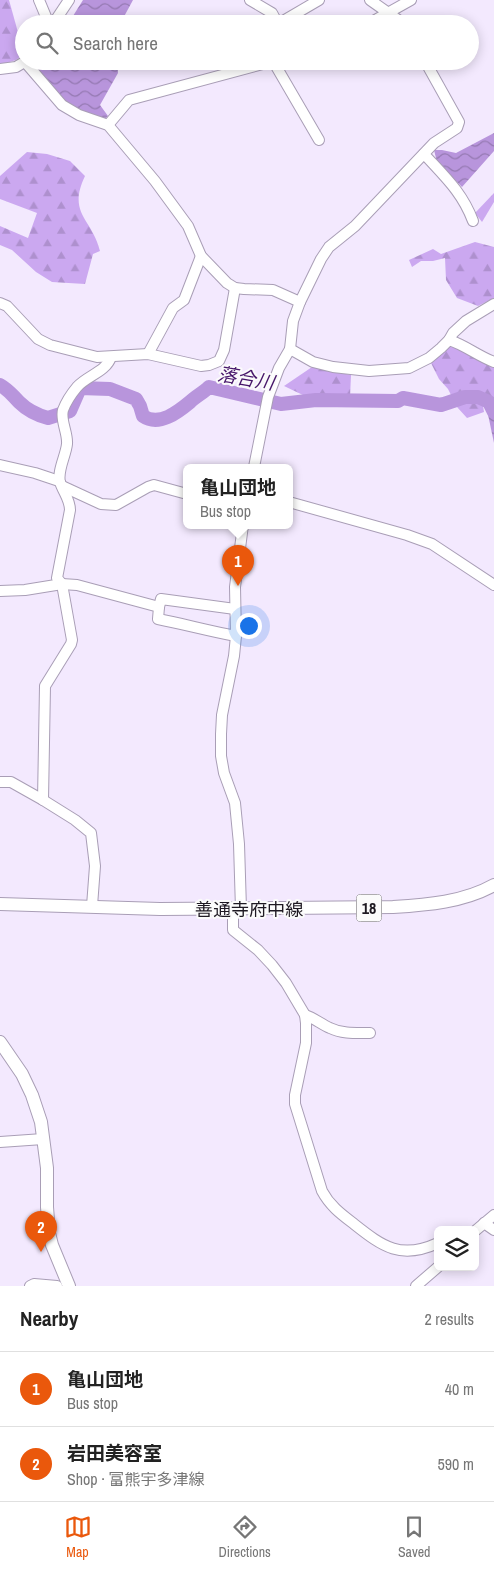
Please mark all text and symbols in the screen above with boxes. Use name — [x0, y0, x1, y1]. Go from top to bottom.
search box — [15, 15, 479, 70]
icon: search — [33, 29, 61, 57]
text: Search here — [73, 30, 158, 56]
water label: 落合川 — [216, 360, 278, 396]
popup — [183, 464, 293, 529]
text: 亀山団地 — [200, 474, 276, 500]
text: Bus stop — [200, 500, 251, 522]
pin: 1 — [222, 545, 254, 586]
your location — [236, 613, 262, 639]
road number: 18 — [356, 894, 382, 921]
street label: 善通寺府中線 — [195, 897, 303, 922]
pin: 2 — [25, 1211, 57, 1252]
map controls — [434, 1226, 479, 1271]
button: layers — [434, 1226, 479, 1271]
text: Nearby — [20, 1304, 78, 1333]
text: 2 results — [424, 1308, 474, 1330]
text: 亀山団地 — [67, 1366, 143, 1392]
text: 1 — [32, 1378, 40, 1400]
text: 40 m — [445, 1378, 474, 1400]
text: Bus stop — [67, 1392, 118, 1414]
text: 岩田美容室 — [67, 1440, 162, 1466]
text: 2 — [32, 1453, 40, 1475]
text: 590 m — [438, 1453, 474, 1475]
text: Shop · 富熊宇多津線 — [67, 1468, 205, 1490]
tab: Map — [64, 1513, 92, 1561]
tab: Directions — [219, 1513, 271, 1561]
tab: Saved — [398, 1513, 430, 1561]

